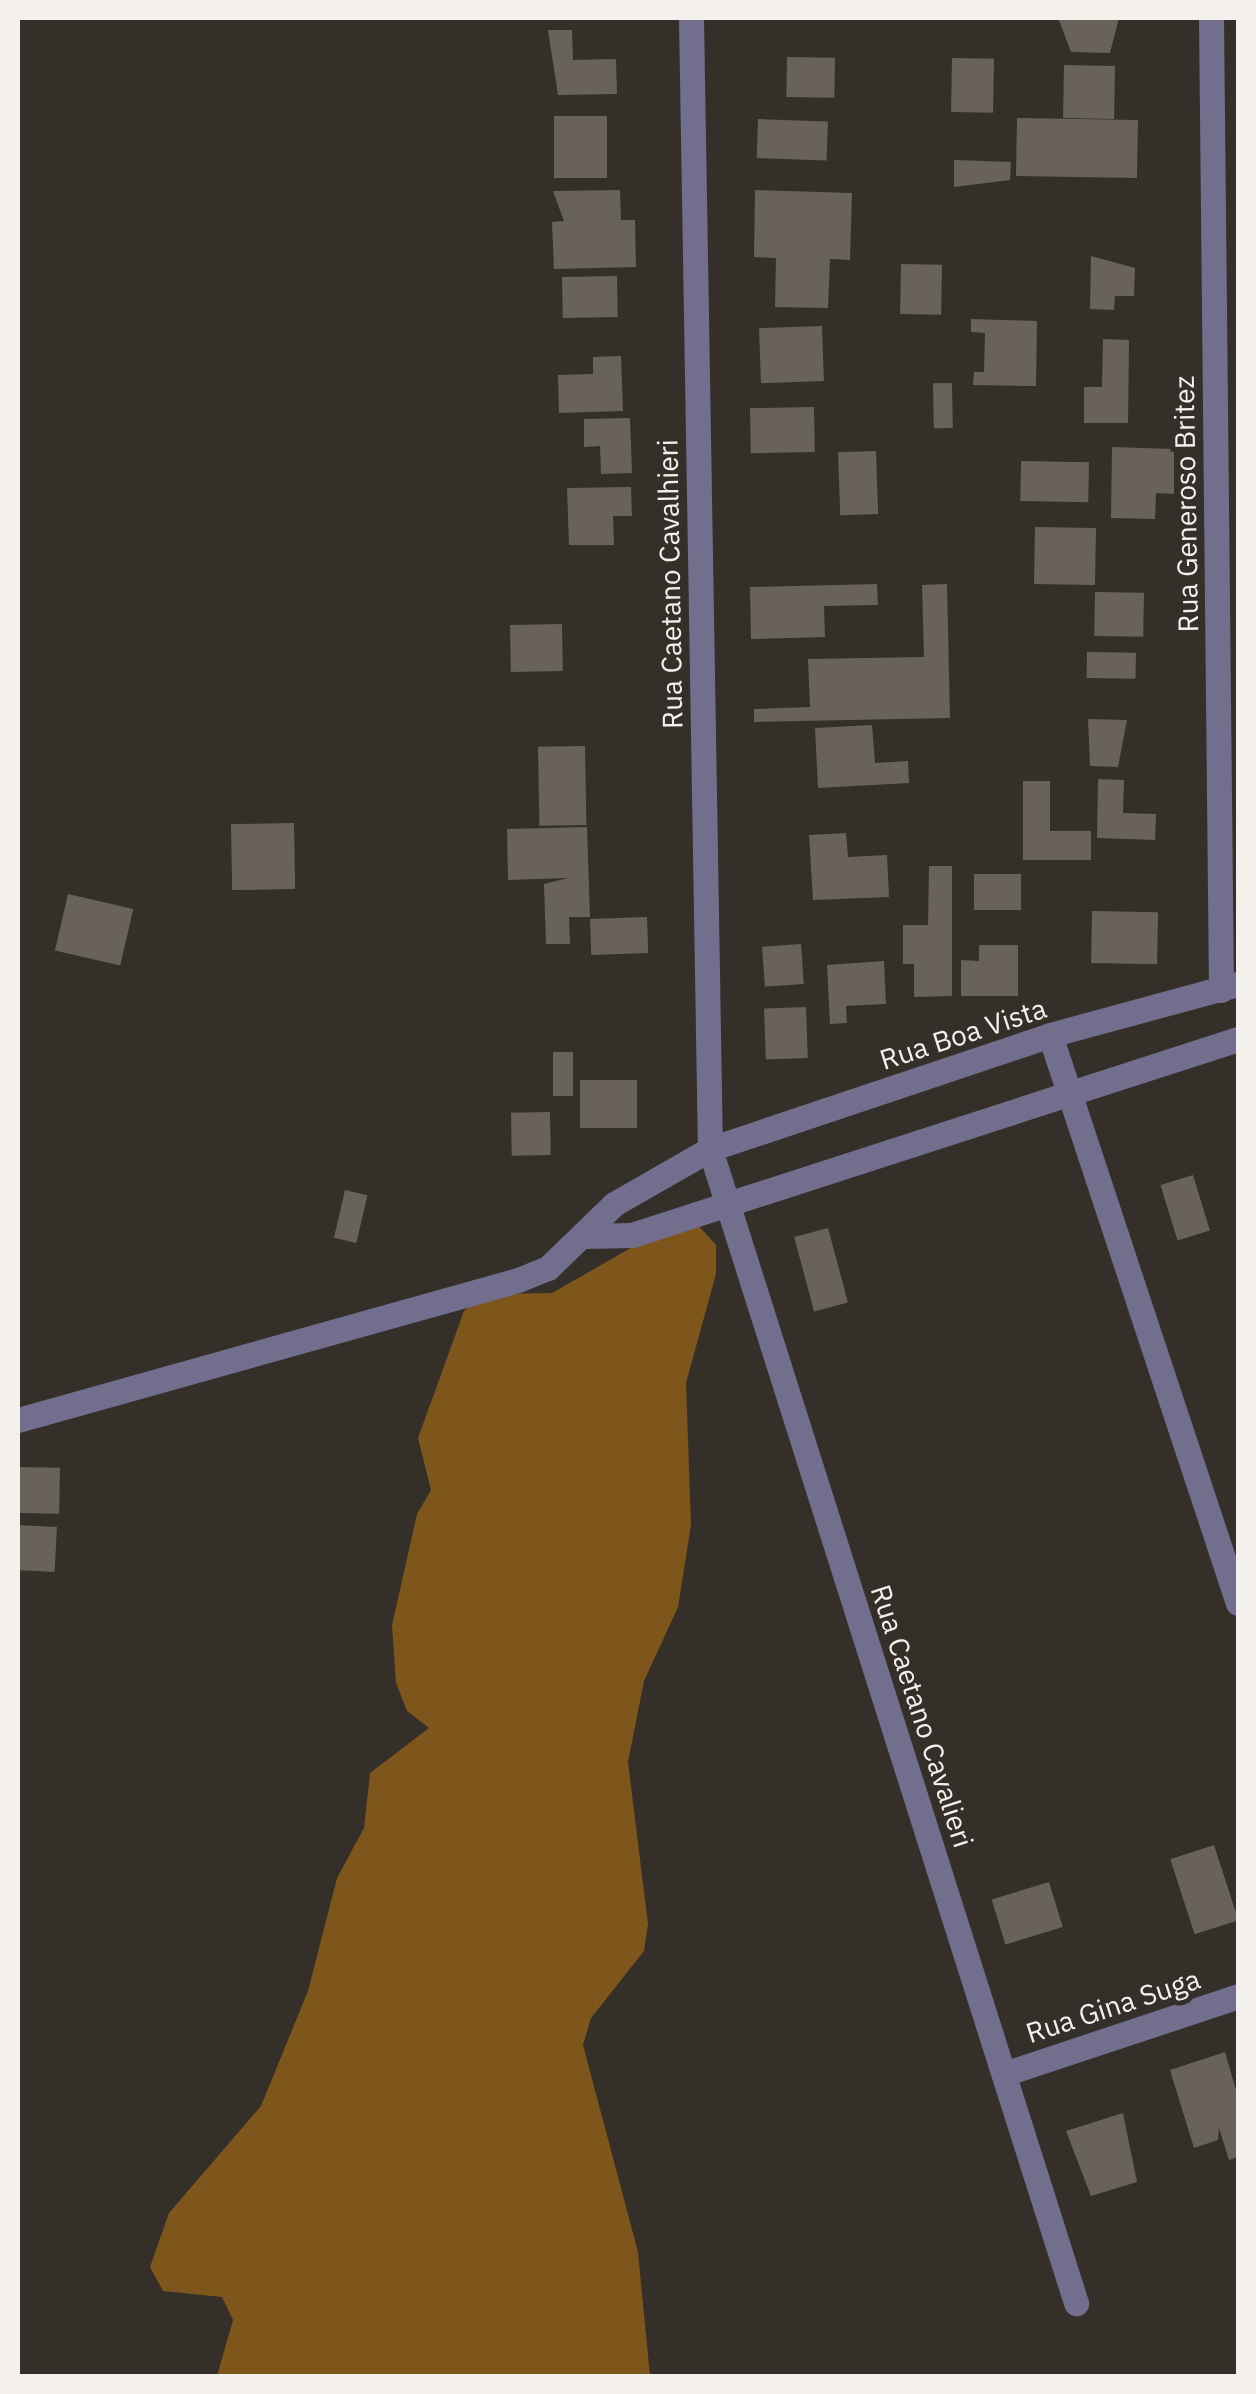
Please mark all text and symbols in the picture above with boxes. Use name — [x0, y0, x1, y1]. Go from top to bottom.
street label: Rua Generoso Britez — [1167, 375, 1205, 633]
street label: Rua Caetano Cavalhieri — [651, 439, 689, 729]
street label: Rua Boa Vista — [875, 991, 1051, 1077]
street label: Rua Caetano Cavalieri — [864, 1581, 980, 1851]
street label: Rua Gina Suga — [1022, 1962, 1204, 2050]

